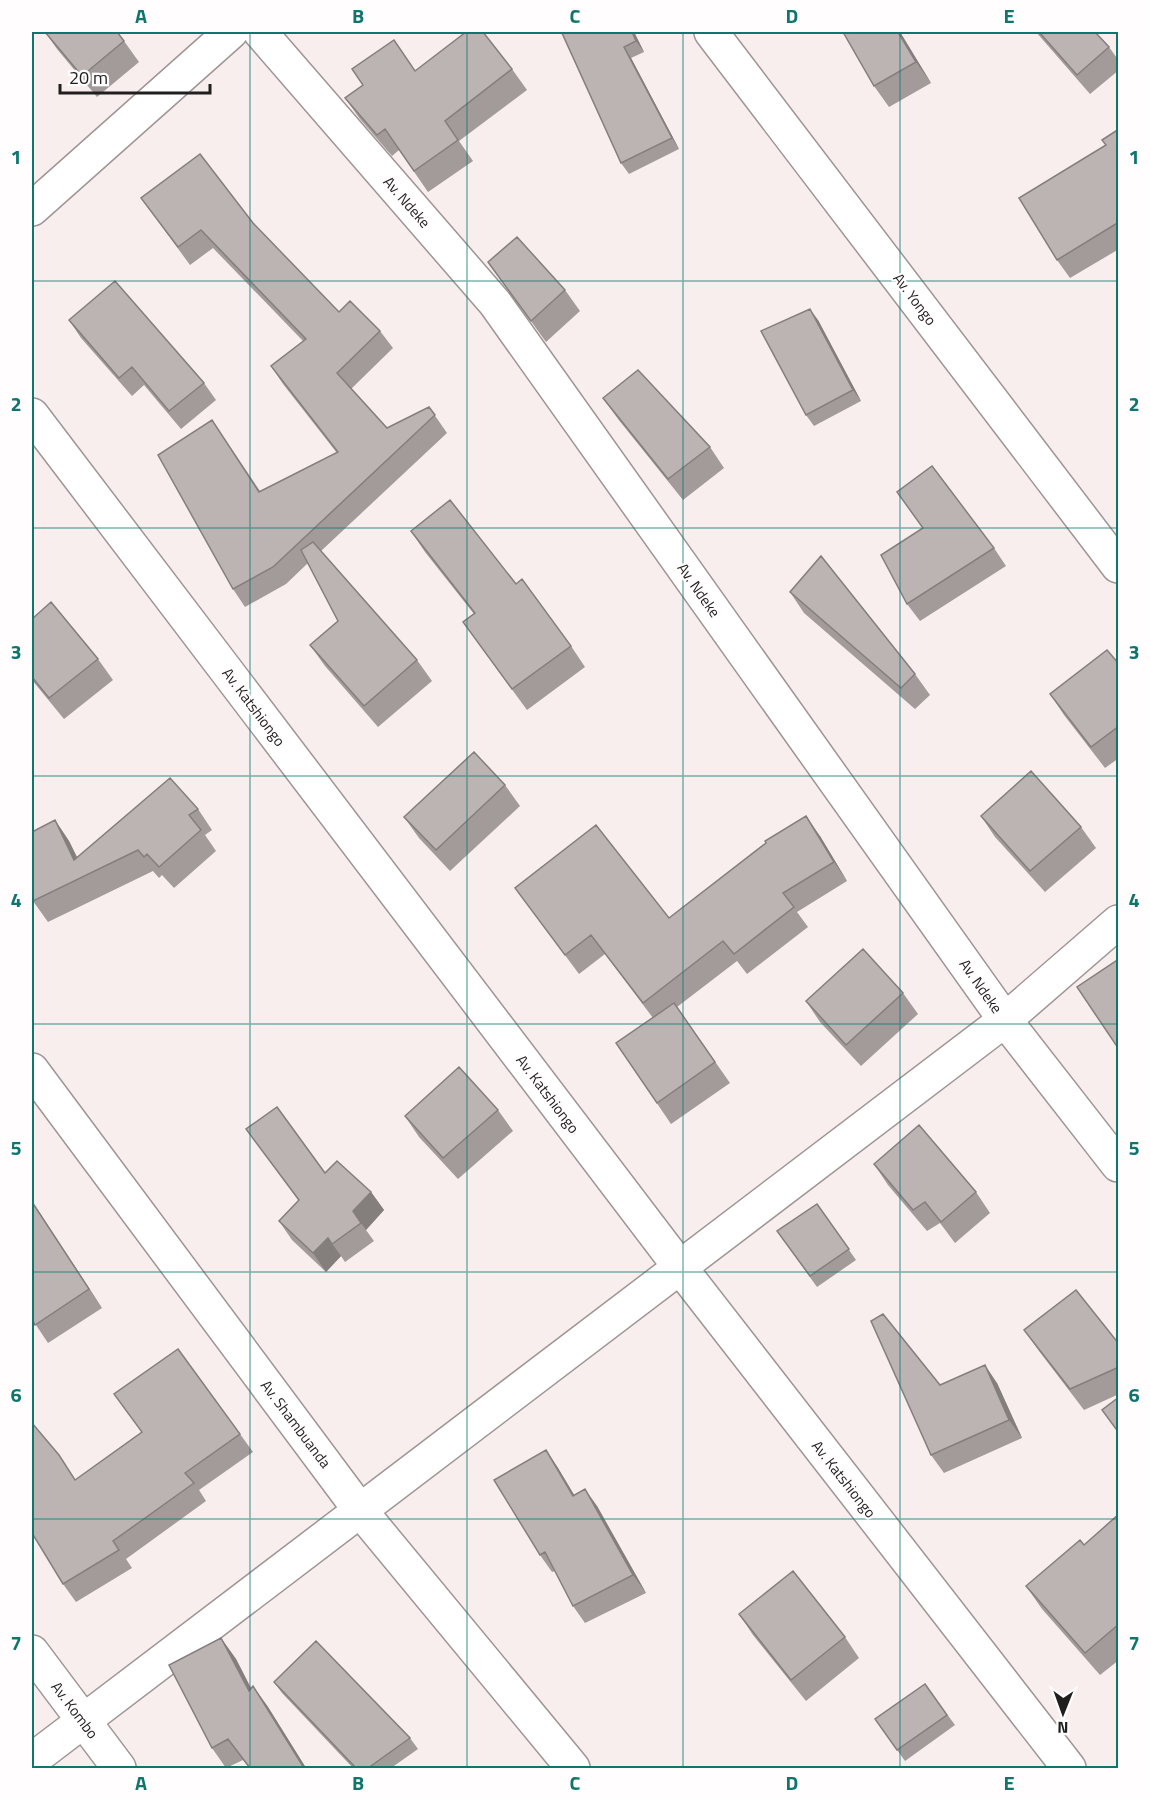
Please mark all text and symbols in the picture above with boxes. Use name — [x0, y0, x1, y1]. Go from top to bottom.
text: A — [135, 0, 147, 31]
text: B — [352, 0, 364, 31]
text: C — [570, 0, 581, 31]
text: D — [786, 0, 798, 31]
text: E — [1003, 0, 1015, 31]
scale bar — [60, 57, 210, 95]
text: 20 m — [69, 64, 108, 91]
text: 1 — [10, 141, 22, 172]
text: 1 — [1128, 141, 1140, 172]
street label: Av. Ndeke — [378, 171, 436, 233]
street label: Av. Yongo — [888, 268, 942, 330]
text: 2 — [10, 388, 22, 419]
text: 2 — [1128, 388, 1140, 419]
street label: Av. Ndeke — [672, 558, 726, 622]
text: 3 — [10, 636, 22, 667]
text: 3 — [1128, 636, 1140, 667]
street label: Av. Katshiongo — [217, 663, 291, 751]
text: 4 — [10, 884, 22, 915]
text: 4 — [1128, 884, 1140, 915]
street label: Av. Ndeke — [954, 954, 1008, 1018]
street label: Av. Katshiongo — [511, 1050, 585, 1138]
text: 5 — [10, 1132, 22, 1163]
text: 5 — [1128, 1132, 1140, 1163]
street label: Av. Shambuanda — [255, 1375, 337, 1473]
text: 6 — [10, 1379, 22, 1410]
text: 6 — [1128, 1379, 1140, 1410]
street label: Av. Katshiongo — [806, 1435, 882, 1523]
text: 7 — [10, 1627, 22, 1658]
text: 7 — [1128, 1627, 1140, 1658]
street label: Av. Kombo — [46, 1677, 104, 1744]
north arrow — [1033, 1683, 1093, 1743]
text: N — [1057, 1716, 1068, 1740]
text: A — [135, 1767, 147, 1798]
text: B — [352, 1767, 364, 1798]
text: C — [570, 1767, 581, 1798]
text: D — [786, 1767, 798, 1798]
text: E — [1003, 1767, 1015, 1798]

